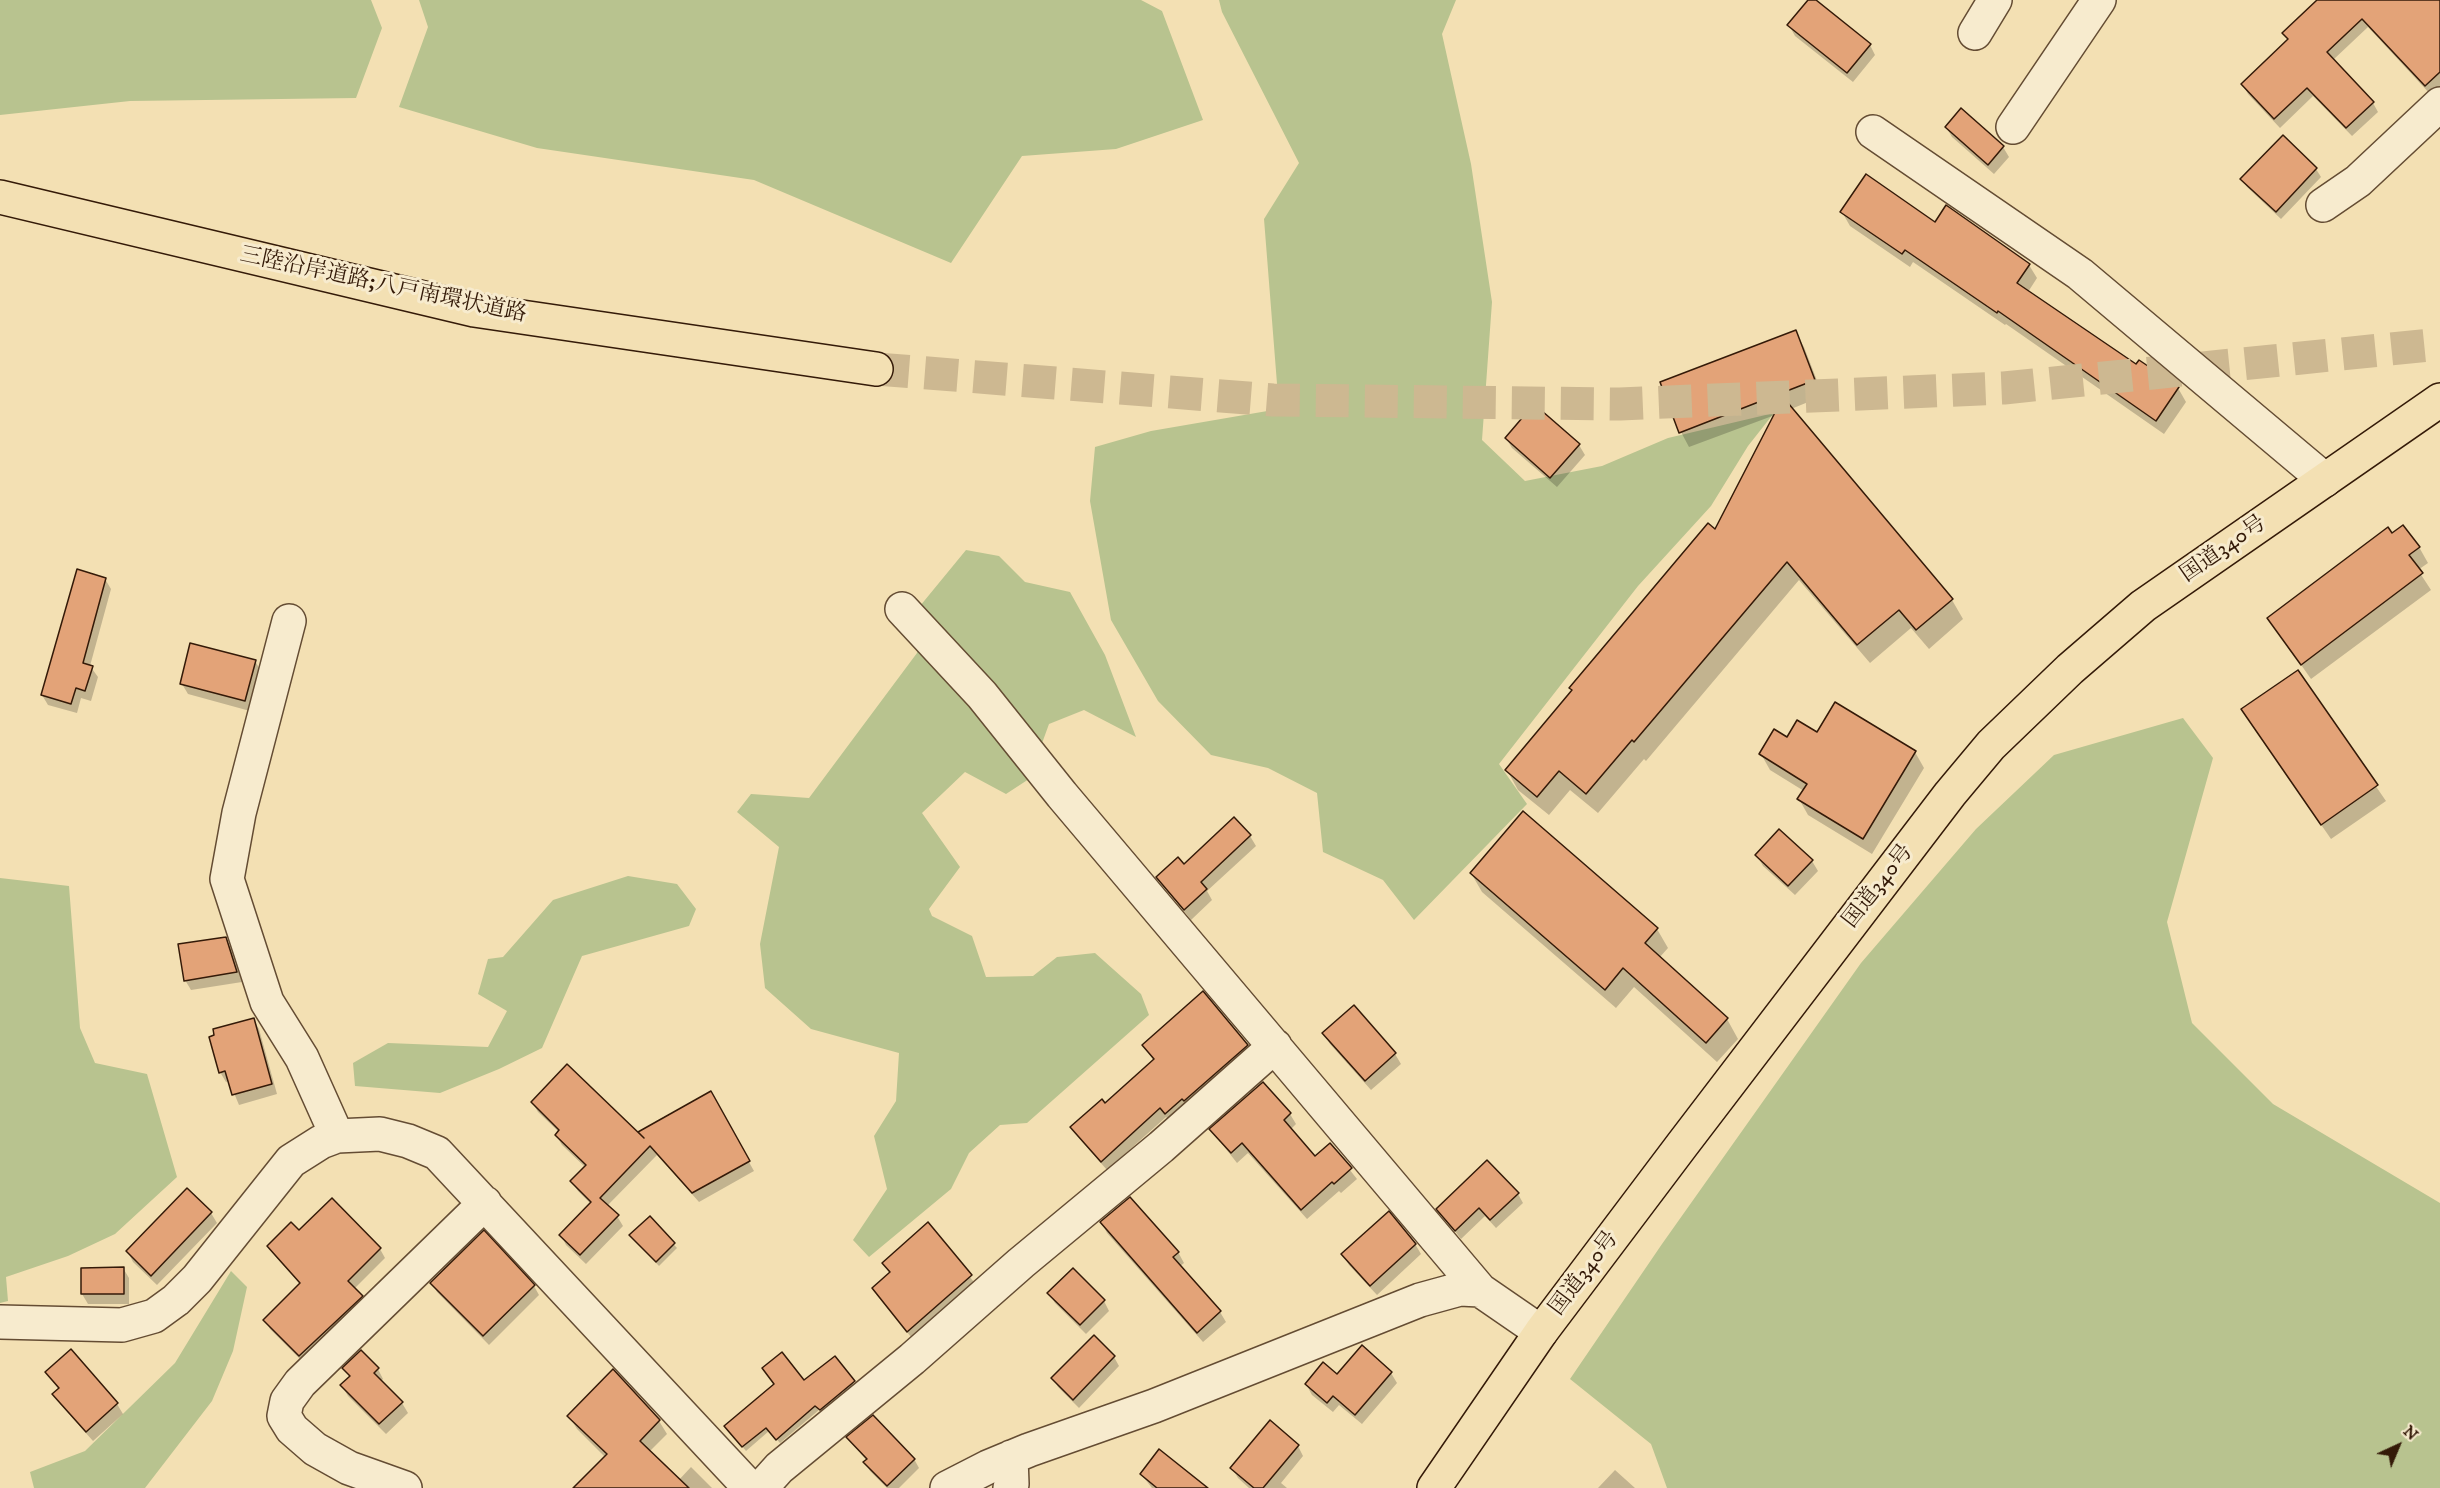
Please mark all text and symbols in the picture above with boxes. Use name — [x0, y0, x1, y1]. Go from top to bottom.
street label: 三陸沿岸道路;八戸南環状道路 — [237, 243, 529, 329]
street label: 国道340号 — [2176, 511, 2272, 589]
street label: 国道340号 — [1838, 840, 1920, 934]
street label: 国道340号 — [1545, 1227, 1625, 1321]
north arrow — [2368, 1416, 2428, 1476]
text: N — [2399, 1421, 2422, 1445]

